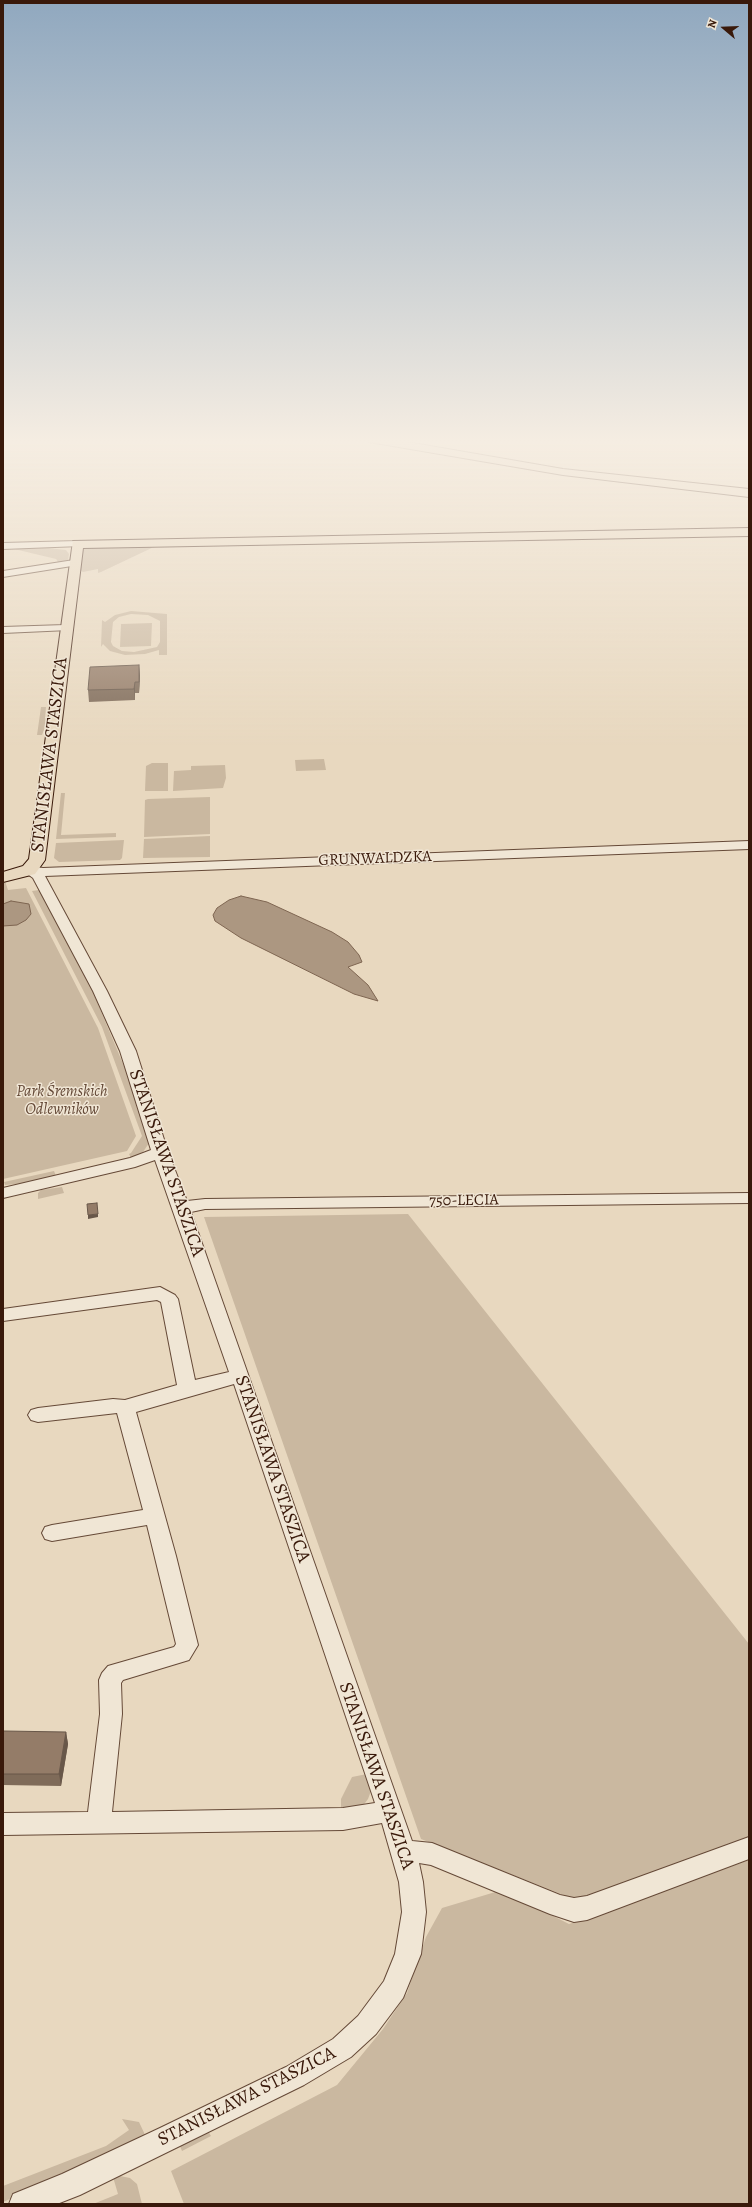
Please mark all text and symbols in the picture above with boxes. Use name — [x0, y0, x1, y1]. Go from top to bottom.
north arrow — [704, 8, 744, 48]
text: N — [704, 18, 721, 30]
street label: STANISŁAWA STASZICA — [27, 656, 73, 854]
street label: GRUNWALDZKA — [318, 847, 432, 871]
street label: STANISŁAWA STASZICA — [123, 1066, 209, 1260]
park label: Park Śremskich Odlewników — [16, 1082, 108, 1120]
street label: 750-LECIA — [429, 1191, 499, 1211]
street label: STANISŁAWA STASZICA — [229, 1372, 315, 1566]
street label: STANISŁAWA STASZICA — [333, 1679, 419, 1873]
street label: STANISŁAWA STASZICA — [154, 2042, 340, 2152]

